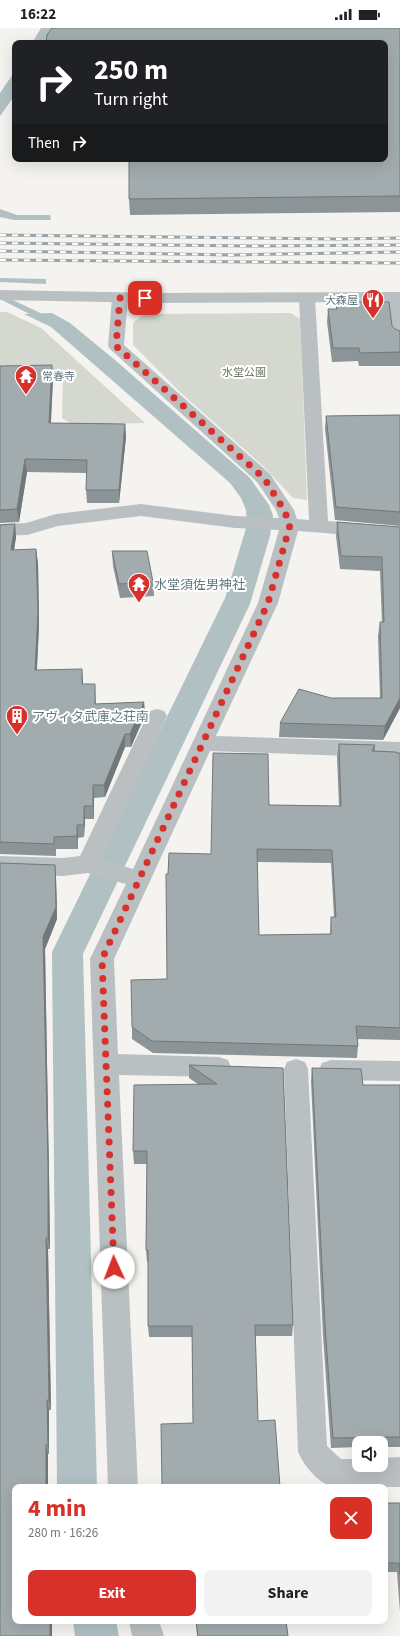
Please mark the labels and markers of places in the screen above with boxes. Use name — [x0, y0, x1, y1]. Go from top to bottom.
pin — [128, 281, 162, 315]
restaurant icon: 大森屋 — [360, 287, 386, 320]
place label: 大森屋 — [325, 293, 358, 308]
temple icon: 常春寺 — [13, 363, 39, 396]
place label: 常春寺 — [42, 369, 75, 384]
temple icon: 水堂須佐男神社 — [126, 571, 152, 604]
place label: 水堂須佐男神社 — [154, 576, 245, 594]
building icon: アヴィタ武庫之荘南 — [4, 703, 30, 736]
place label: アヴィタ武庫之荘南 — [32, 708, 149, 726]

